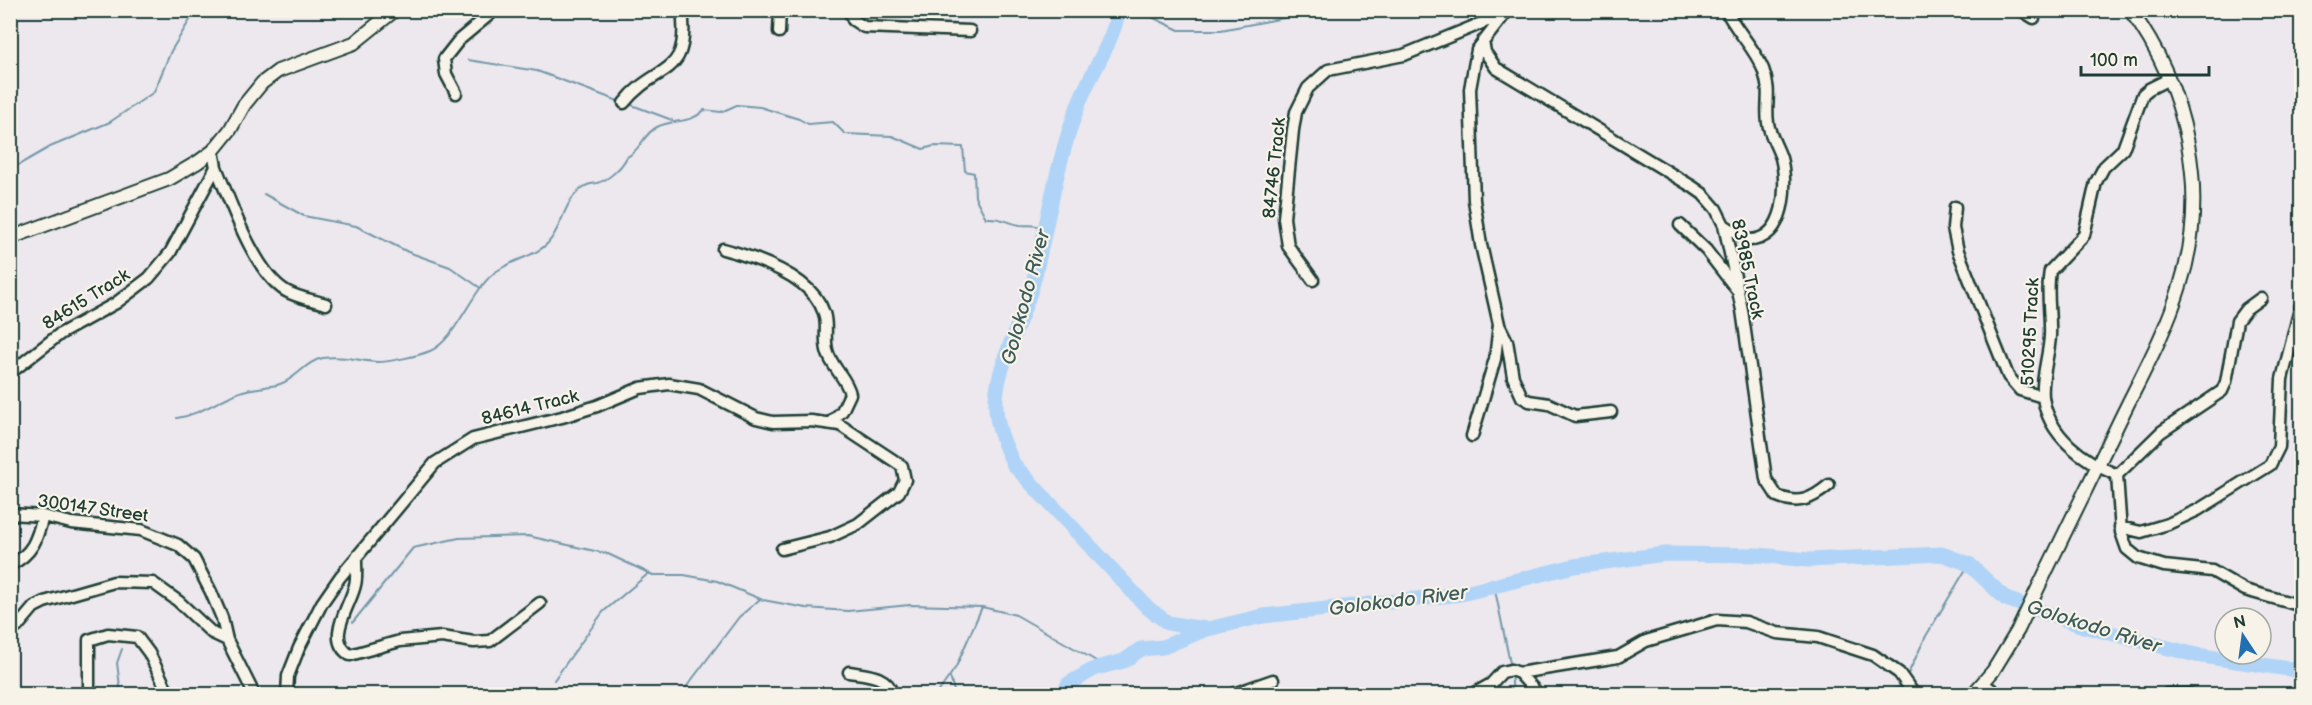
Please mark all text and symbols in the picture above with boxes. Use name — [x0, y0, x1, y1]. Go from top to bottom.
scale bar — [2081, 39, 2208, 77]
text: 100 m — [2090, 50, 2138, 71]
street label: 84746 Track — [1259, 116, 1290, 219]
street label: 83985 Track — [1727, 217, 1768, 321]
water label: Golokodo River — [996, 225, 1056, 367]
street label: 84615 Track — [39, 264, 134, 334]
street label: 510295 Track — [2017, 277, 2044, 387]
street label: 84614 Track — [479, 385, 581, 430]
street label: 300147 Street — [36, 490, 150, 527]
water label: Golokodo River — [1328, 580, 1470, 621]
water label: Golokodo River — [2024, 595, 2165, 659]
north arrow — [2213, 606, 2273, 666]
text: N — [2232, 612, 2248, 633]

